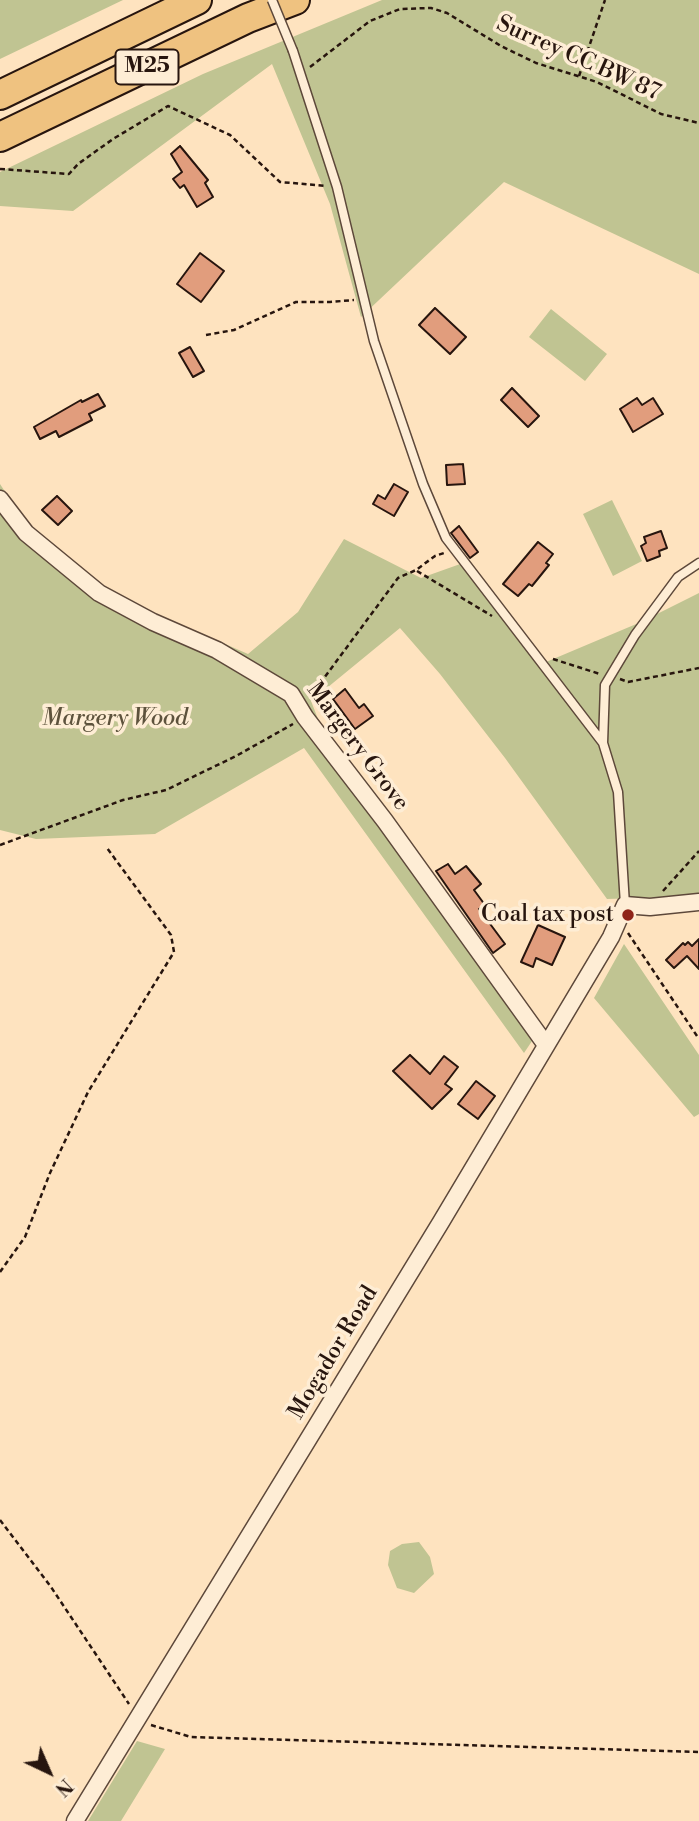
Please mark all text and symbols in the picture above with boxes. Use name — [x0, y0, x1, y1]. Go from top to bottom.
street label: Surrey CC BW 87 — [492, 11, 664, 107]
road number: M25 — [116, 50, 178, 84]
street label: Margery Grove — [300, 677, 414, 817]
park label: Margery Wood — [42, 705, 188, 733]
place label: Coal tax post — [481, 901, 614, 929]
marker: Coal tax post — [620, 907, 636, 923]
street label: Mogador Road — [283, 1281, 385, 1425]
north arrow — [14, 1737, 84, 1807]
text: N — [50, 1773, 77, 1801]

